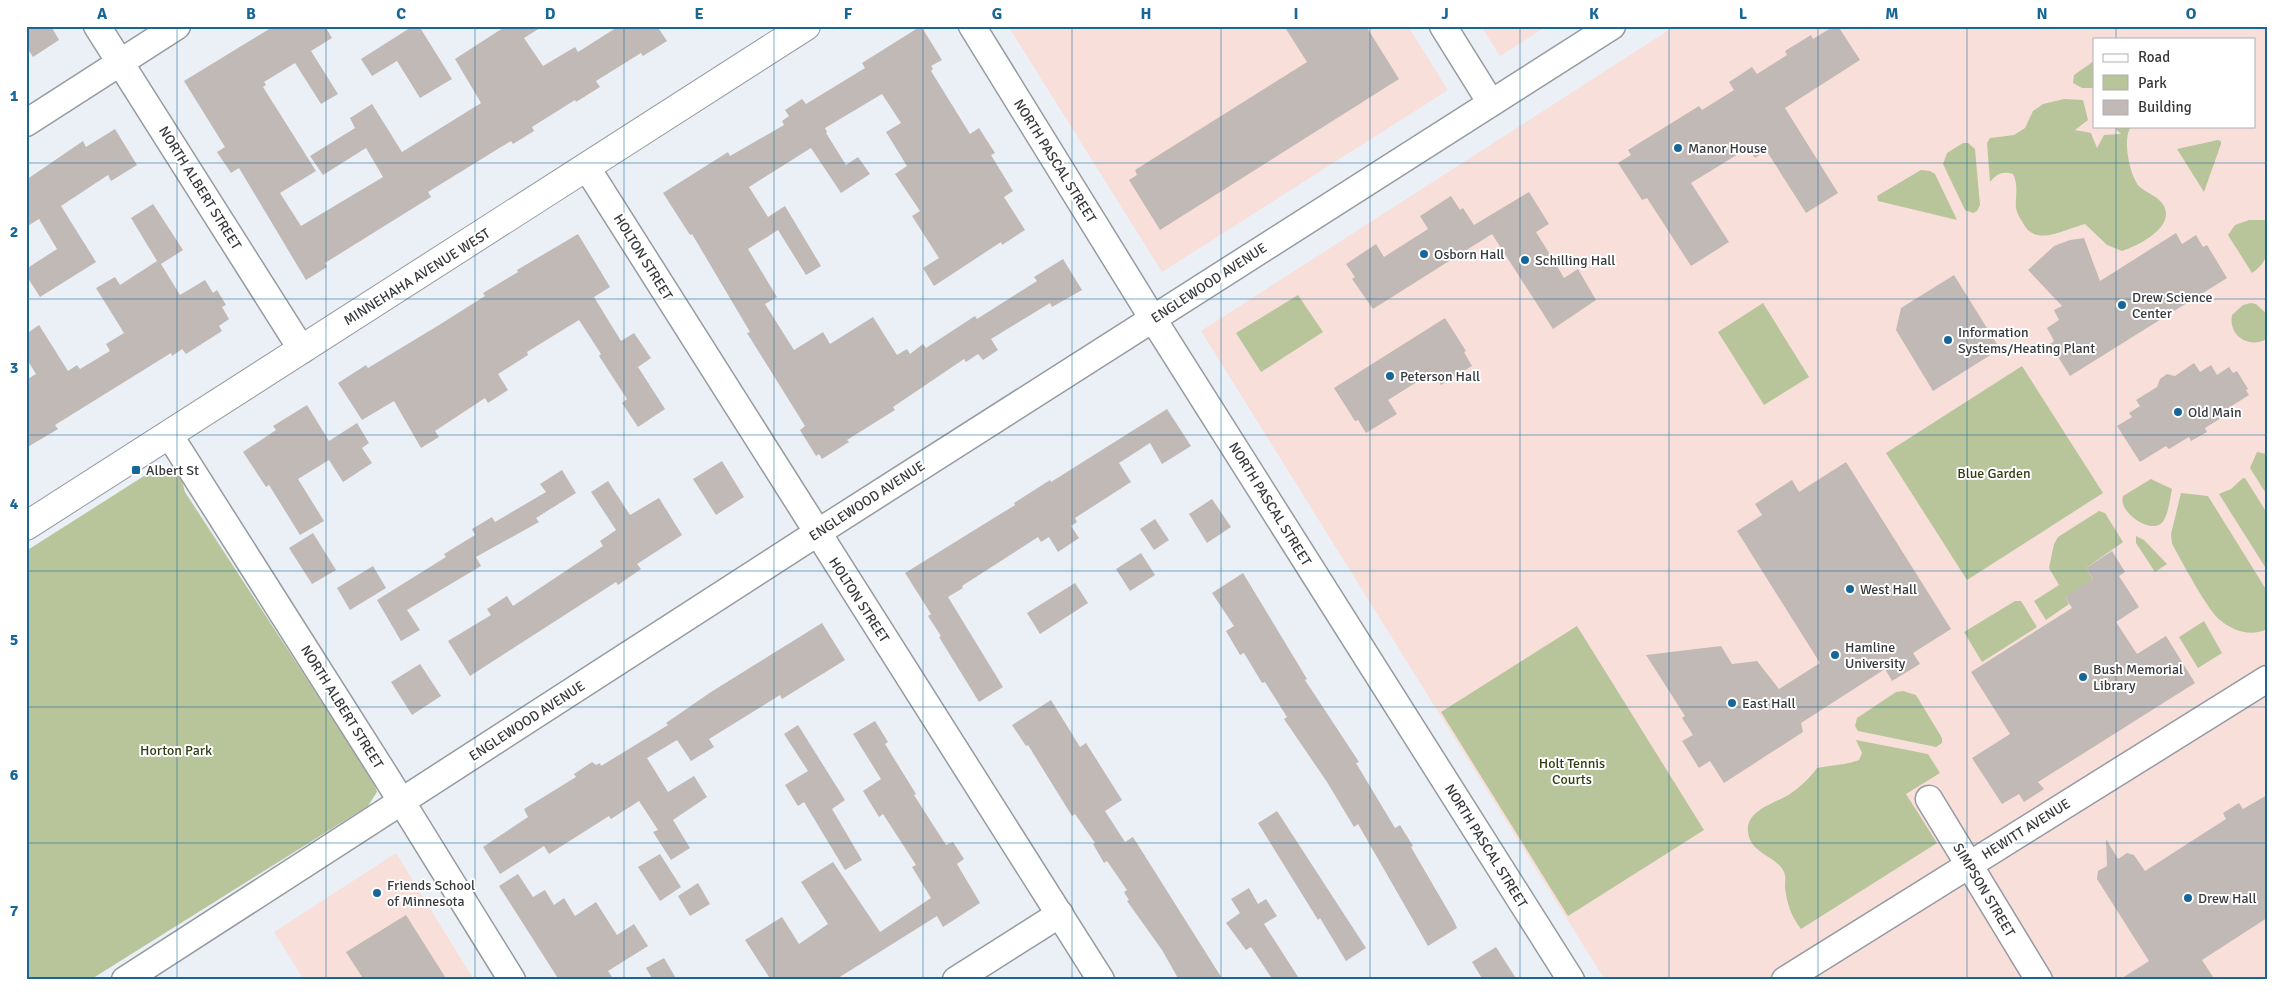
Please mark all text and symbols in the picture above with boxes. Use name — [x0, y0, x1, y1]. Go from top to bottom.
text: A — [97, 4, 108, 24]
text: B — [246, 4, 256, 24]
text: C — [396, 4, 406, 24]
text: D — [545, 4, 556, 24]
text: E — [694, 4, 704, 24]
text: F — [844, 4, 853, 24]
text: G — [992, 4, 1002, 24]
text: H — [1141, 4, 1151, 24]
text: I — [1293, 4, 1299, 24]
text: J — [1441, 4, 1449, 24]
text: K — [1589, 4, 1599, 24]
text: L — [1739, 4, 1748, 24]
text: M — [1885, 4, 1899, 24]
text: N — [2036, 4, 2048, 24]
text: O — [2186, 4, 2197, 24]
legend — [2093, 38, 2256, 128]
text: Road — [2138, 48, 2170, 66]
text: Park — [2138, 74, 2167, 92]
text: 1 — [10, 86, 19, 106]
street label: NORTH PASCAL STREET — [1010, 96, 1100, 226]
text: Building — [2138, 98, 2192, 116]
street label: NORTH ALBERT STREET — [155, 123, 245, 253]
place label: Manor House — [1688, 140, 1767, 157]
marker: Manor House — [1672, 142, 1684, 154]
street label: HOLTON STREET — [610, 211, 676, 303]
text: 2 — [10, 222, 18, 242]
street label: MINNEHAHA AVENUE WEST — [341, 225, 493, 329]
street label: ENGLEWOOD AVENUE — [1148, 239, 1270, 327]
place label: Osborn Hall — [1434, 246, 1504, 263]
marker: Osborn Hall — [1418, 248, 1430, 260]
place label: Schilling Hall — [1535, 252, 1615, 269]
marker: Schilling Hall — [1519, 254, 1531, 266]
place label: Drew Science Center — [2132, 289, 2212, 322]
marker: Drew Science Center — [2116, 299, 2128, 311]
place label: Information Systems/Heating Plant — [1958, 324, 2095, 357]
marker: Information Systems/Heating Plant — [1942, 334, 1954, 346]
text: 3 — [10, 358, 18, 378]
place label: Peterson Hall — [1400, 368, 1480, 385]
marker: Peterson Hall — [1384, 370, 1396, 382]
place label: Old Main — [2188, 404, 2242, 421]
marker: Old Main — [2172, 406, 2184, 418]
street label: NORTH PASCAL STREET — [1225, 439, 1315, 569]
street label: ENGLEWOOD AVENUE — [806, 457, 928, 545]
place label: Albert St — [146, 462, 199, 479]
marker: Albert St — [130, 464, 142, 476]
park label: Blue Garden — [1957, 465, 2031, 482]
text: 4 — [10, 494, 19, 514]
street label: HOLTON STREET — [825, 554, 893, 646]
place label: West Hall — [1860, 581, 1917, 598]
marker: West Hall — [1844, 583, 1856, 595]
text: 5 — [10, 630, 18, 650]
place label: Hamline University — [1845, 639, 1906, 672]
street label: NORTH ALBERT STREET — [297, 642, 387, 772]
marker: Hamline University — [1829, 649, 1841, 661]
place label: Bush Memorial Library — [2093, 661, 2183, 694]
marker: Bush Memorial Library — [2077, 671, 2089, 683]
street label: ENGLEWOOD AVENUE — [466, 677, 588, 765]
place label: East Hall — [1742, 695, 1796, 712]
marker: East Hall — [1726, 697, 1738, 709]
park label: Horton Park — [140, 742, 212, 759]
park label: Holt Tennis Courts — [1539, 755, 1605, 788]
text: 6 — [10, 765, 19, 785]
street label: NORTH PASCAL STREET — [1441, 781, 1531, 911]
street label: HEWITT AVENUE — [1979, 795, 2074, 863]
street label: SIMPSON STREET — [1949, 840, 2019, 940]
place label: Friends School of Minnesota — [387, 877, 475, 910]
marker: Friends School of Minnesota — [371, 887, 383, 899]
place label: Drew Hall — [2198, 890, 2257, 907]
marker: Drew Hall — [2182, 892, 2194, 904]
text: 7 — [10, 901, 19, 921]

